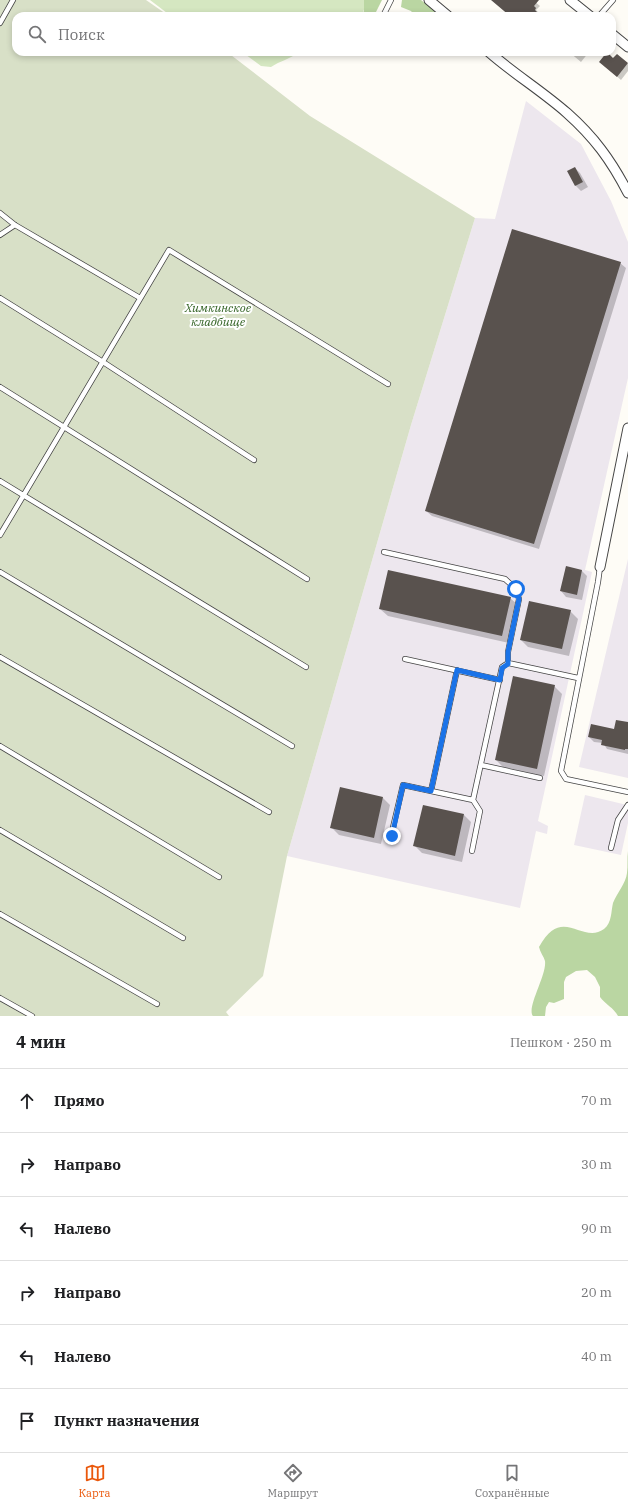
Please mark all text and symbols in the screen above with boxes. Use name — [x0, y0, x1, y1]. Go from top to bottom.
search box — [12, 12, 616, 56]
icon: search — [26, 23, 48, 45]
text: Поиск — [58, 25, 105, 44]
park label: Химкинское кладбище — [184, 300, 252, 329]
route start — [507, 580, 525, 598]
route end — [383, 827, 401, 845]
text: 4 мин — [16, 1031, 66, 1053]
text: Пешком · 250 m — [510, 1034, 612, 1051]
icon: ahead — [16, 1090, 38, 1112]
text: Прямо — [54, 1091, 105, 1110]
text: 70 m — [581, 1092, 612, 1109]
icon: right — [16, 1154, 38, 1176]
text: Направо — [54, 1155, 121, 1174]
text: 30 m — [581, 1156, 612, 1173]
icon: left — [16, 1218, 38, 1240]
text: Налево — [54, 1219, 111, 1238]
text: 90 m — [581, 1220, 612, 1237]
icon: right — [16, 1282, 38, 1304]
text: Направо — [54, 1283, 121, 1302]
text: 20 m — [581, 1284, 612, 1301]
icon: left — [16, 1346, 38, 1368]
text: Налево — [54, 1347, 111, 1366]
text: 40 m — [581, 1348, 612, 1365]
icon: arrive — [16, 1410, 38, 1432]
text: Пункт назначения — [54, 1411, 200, 1430]
tab: Карта — [79, 1462, 110, 1500]
tab: Маршрут — [268, 1462, 318, 1500]
tab: Сохранённые — [475, 1462, 549, 1500]

